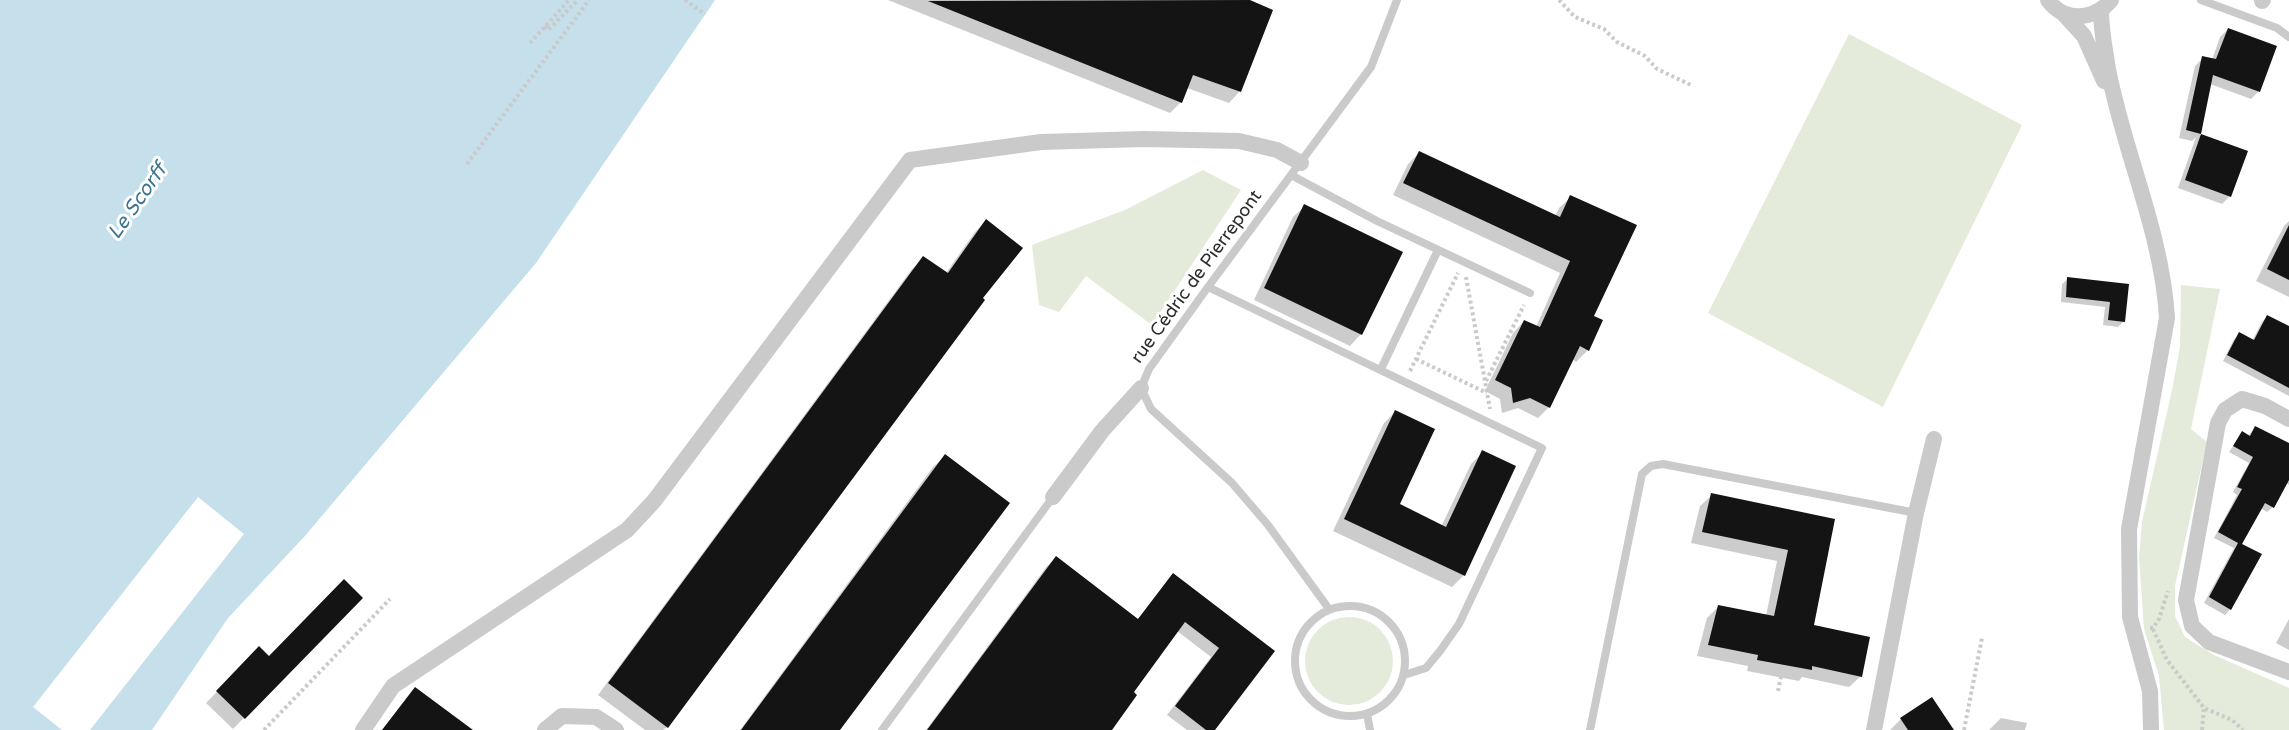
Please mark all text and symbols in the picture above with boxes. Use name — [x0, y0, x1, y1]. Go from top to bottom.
water label: Le Scorff — [103, 160, 173, 244]
street label: rue Cédric de Pierrepont — [1127, 186, 1267, 368]

